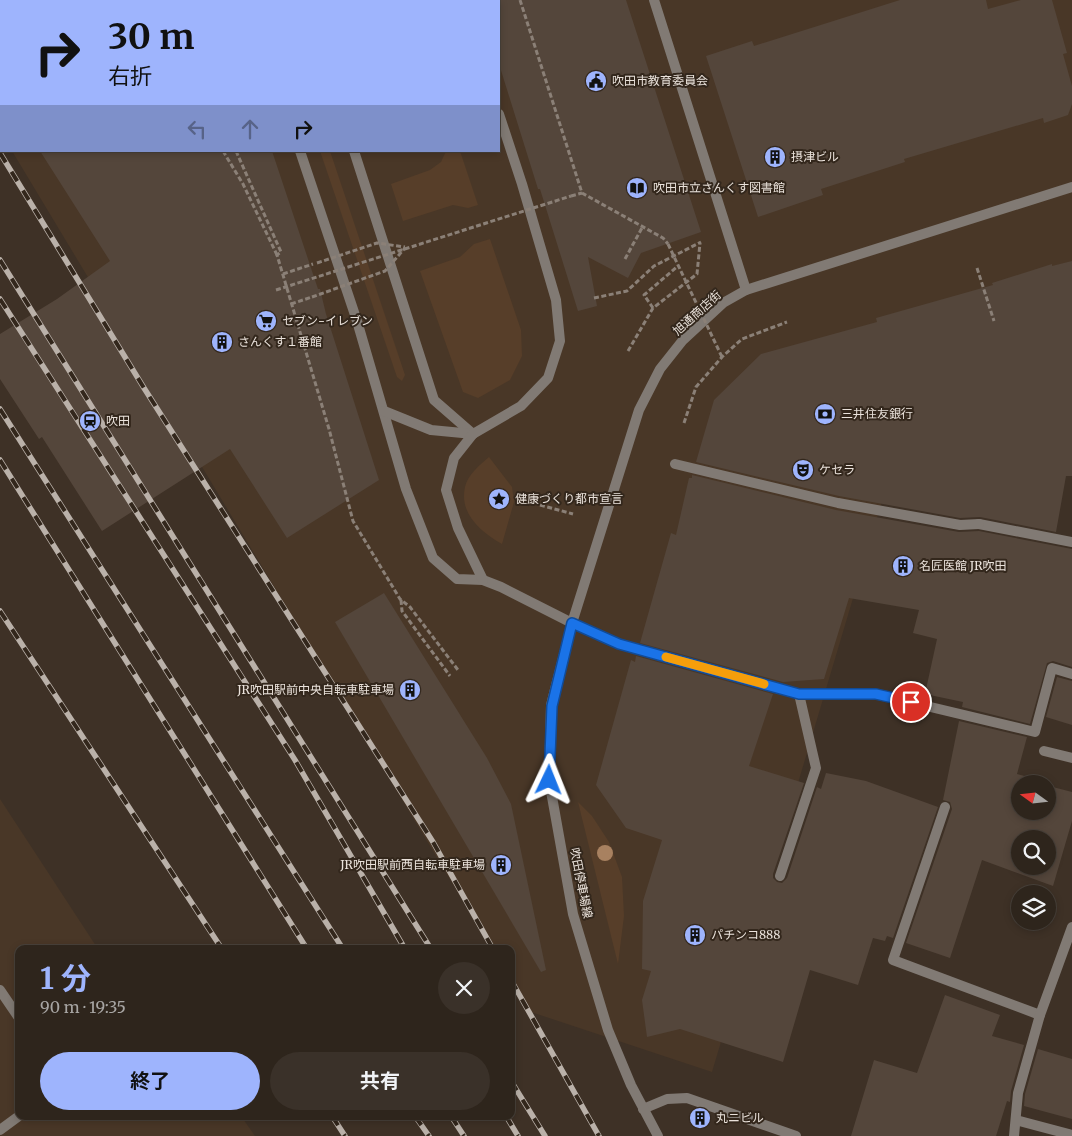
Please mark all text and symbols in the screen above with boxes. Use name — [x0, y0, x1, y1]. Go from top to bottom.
text: 30 m — [108, 15, 194, 59]
icon: right — [25, 20, 90, 85]
text: 右折 — [108, 62, 152, 90]
public building icon: 吹田市教育委員会 — [584, 69, 608, 93]
place label: 吹田市教育委員会 — [612, 73, 708, 88]
icon: left — [183, 115, 211, 143]
icon: ahead — [236, 115, 264, 143]
icon: right — [289, 115, 317, 143]
building icon: 摂津ビル — [763, 145, 787, 169]
place label: 摂津ビル — [791, 149, 839, 164]
library icon: 吹田市立さんくす図書館 — [625, 176, 649, 200]
place label: 吹田市立さんくす図書館 — [653, 180, 785, 195]
street label: 旭通商店街 — [669, 287, 724, 338]
supermarket icon: セブン-イレブン — [254, 309, 278, 333]
place label: セブン-イレブン — [282, 313, 373, 328]
building icon: さんくす１番館 — [210, 330, 234, 354]
place label: さんくす１番館 — [238, 334, 322, 349]
bank icon: 三井住友銀行 — [813, 402, 837, 426]
place label: 三井住友銀行 — [841, 406, 913, 421]
station icon: 吹田 — [78, 409, 102, 433]
place label: 吹田 — [106, 413, 130, 428]
theatre icon: ケセラ — [791, 458, 815, 482]
place label: ケセラ — [819, 462, 855, 477]
place icon: 健康づくり都市宣言 — [487, 487, 511, 511]
place label: 健康づくり都市宣言 — [515, 491, 623, 506]
building icon: 名匠医館 JR吹田 — [891, 554, 915, 578]
place label: 名匠医館 JR吹田 — [919, 558, 1007, 573]
building icon: JR吹田駅前中央自転車駐車場 — [398, 678, 422, 702]
pin — [890, 681, 932, 723]
place label: JR吹田駅前中央自転車駐車場 — [236, 682, 394, 697]
icon: arrive — [897, 688, 925, 716]
position arrow — [522, 753, 574, 805]
north arrow — [1011, 775, 1056, 820]
map controls — [1011, 775, 1056, 930]
button: search — [1011, 830, 1056, 875]
street label: 吹田停車場線 — [567, 846, 596, 920]
building icon: JR吹田駅前西自転車駐車場 — [489, 853, 513, 877]
place label: JR吹田駅前西自転車駐車場 — [339, 857, 485, 872]
button: layers — [1011, 885, 1056, 930]
building icon: パチンコ888 — [683, 923, 707, 947]
place label: パチンコ888 — [711, 927, 780, 942]
text: 1 分 — [40, 959, 91, 997]
button: close — [438, 962, 490, 1014]
text: 90 m · 19:35 — [40, 997, 126, 1017]
button: 終了 — [40, 1052, 260, 1110]
button: 共有 — [270, 1052, 490, 1110]
building icon: 丸ニビル — [688, 1106, 712, 1130]
place label: 丸ニビル — [716, 1110, 764, 1125]

